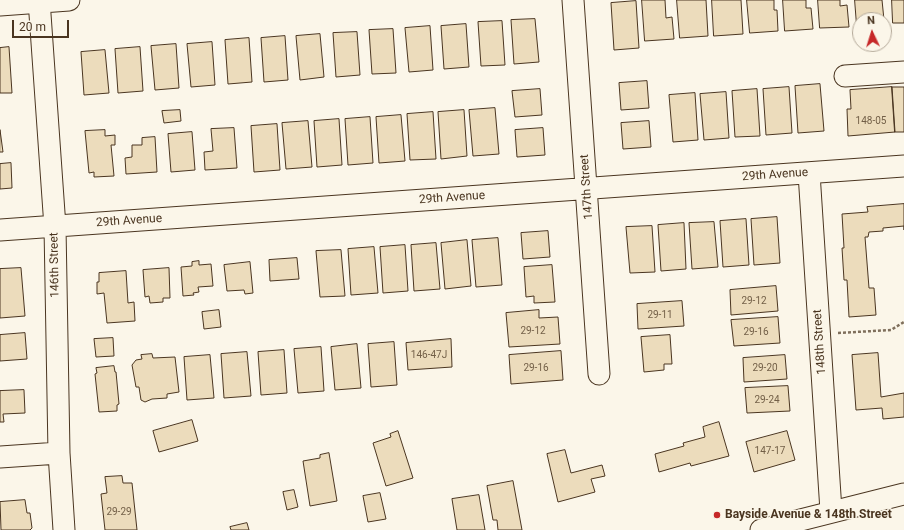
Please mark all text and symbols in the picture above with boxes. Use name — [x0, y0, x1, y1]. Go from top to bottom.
scale bar — [14, 12, 71, 38]
north arrow — [852, 12, 892, 52]
text: N — [867, 14, 876, 27]
text: 20 m — [19, 20, 46, 34]
house number: 148-05 — [856, 115, 886, 127]
street label: 147th Street — [578, 154, 596, 220]
street label: 29th Avenue — [741, 166, 809, 184]
street label: 29th Avenue — [418, 189, 486, 207]
street label: 29th Avenue — [95, 212, 163, 230]
street label: 146th Street — [47, 232, 63, 298]
house number: 29-12 — [741, 295, 767, 307]
house number: 29-11 — [647, 309, 673, 321]
street label: 148th Street — [811, 309, 829, 375]
house number: 29-12 — [520, 325, 546, 337]
house number: 29-16 — [743, 326, 769, 338]
house number: 146-47J — [411, 349, 447, 361]
house number: 29-16 — [523, 362, 549, 374]
house number: 29-20 — [752, 362, 778, 374]
house number: 29-24 — [754, 394, 780, 406]
house number: 147-17 — [755, 445, 785, 457]
house number: 29-29 — [106, 506, 132, 518]
place label: Bayside Avenue & 148th Street — [725, 508, 892, 522]
marker: Bayside Avenue & 148th Street — [712, 510, 722, 520]

